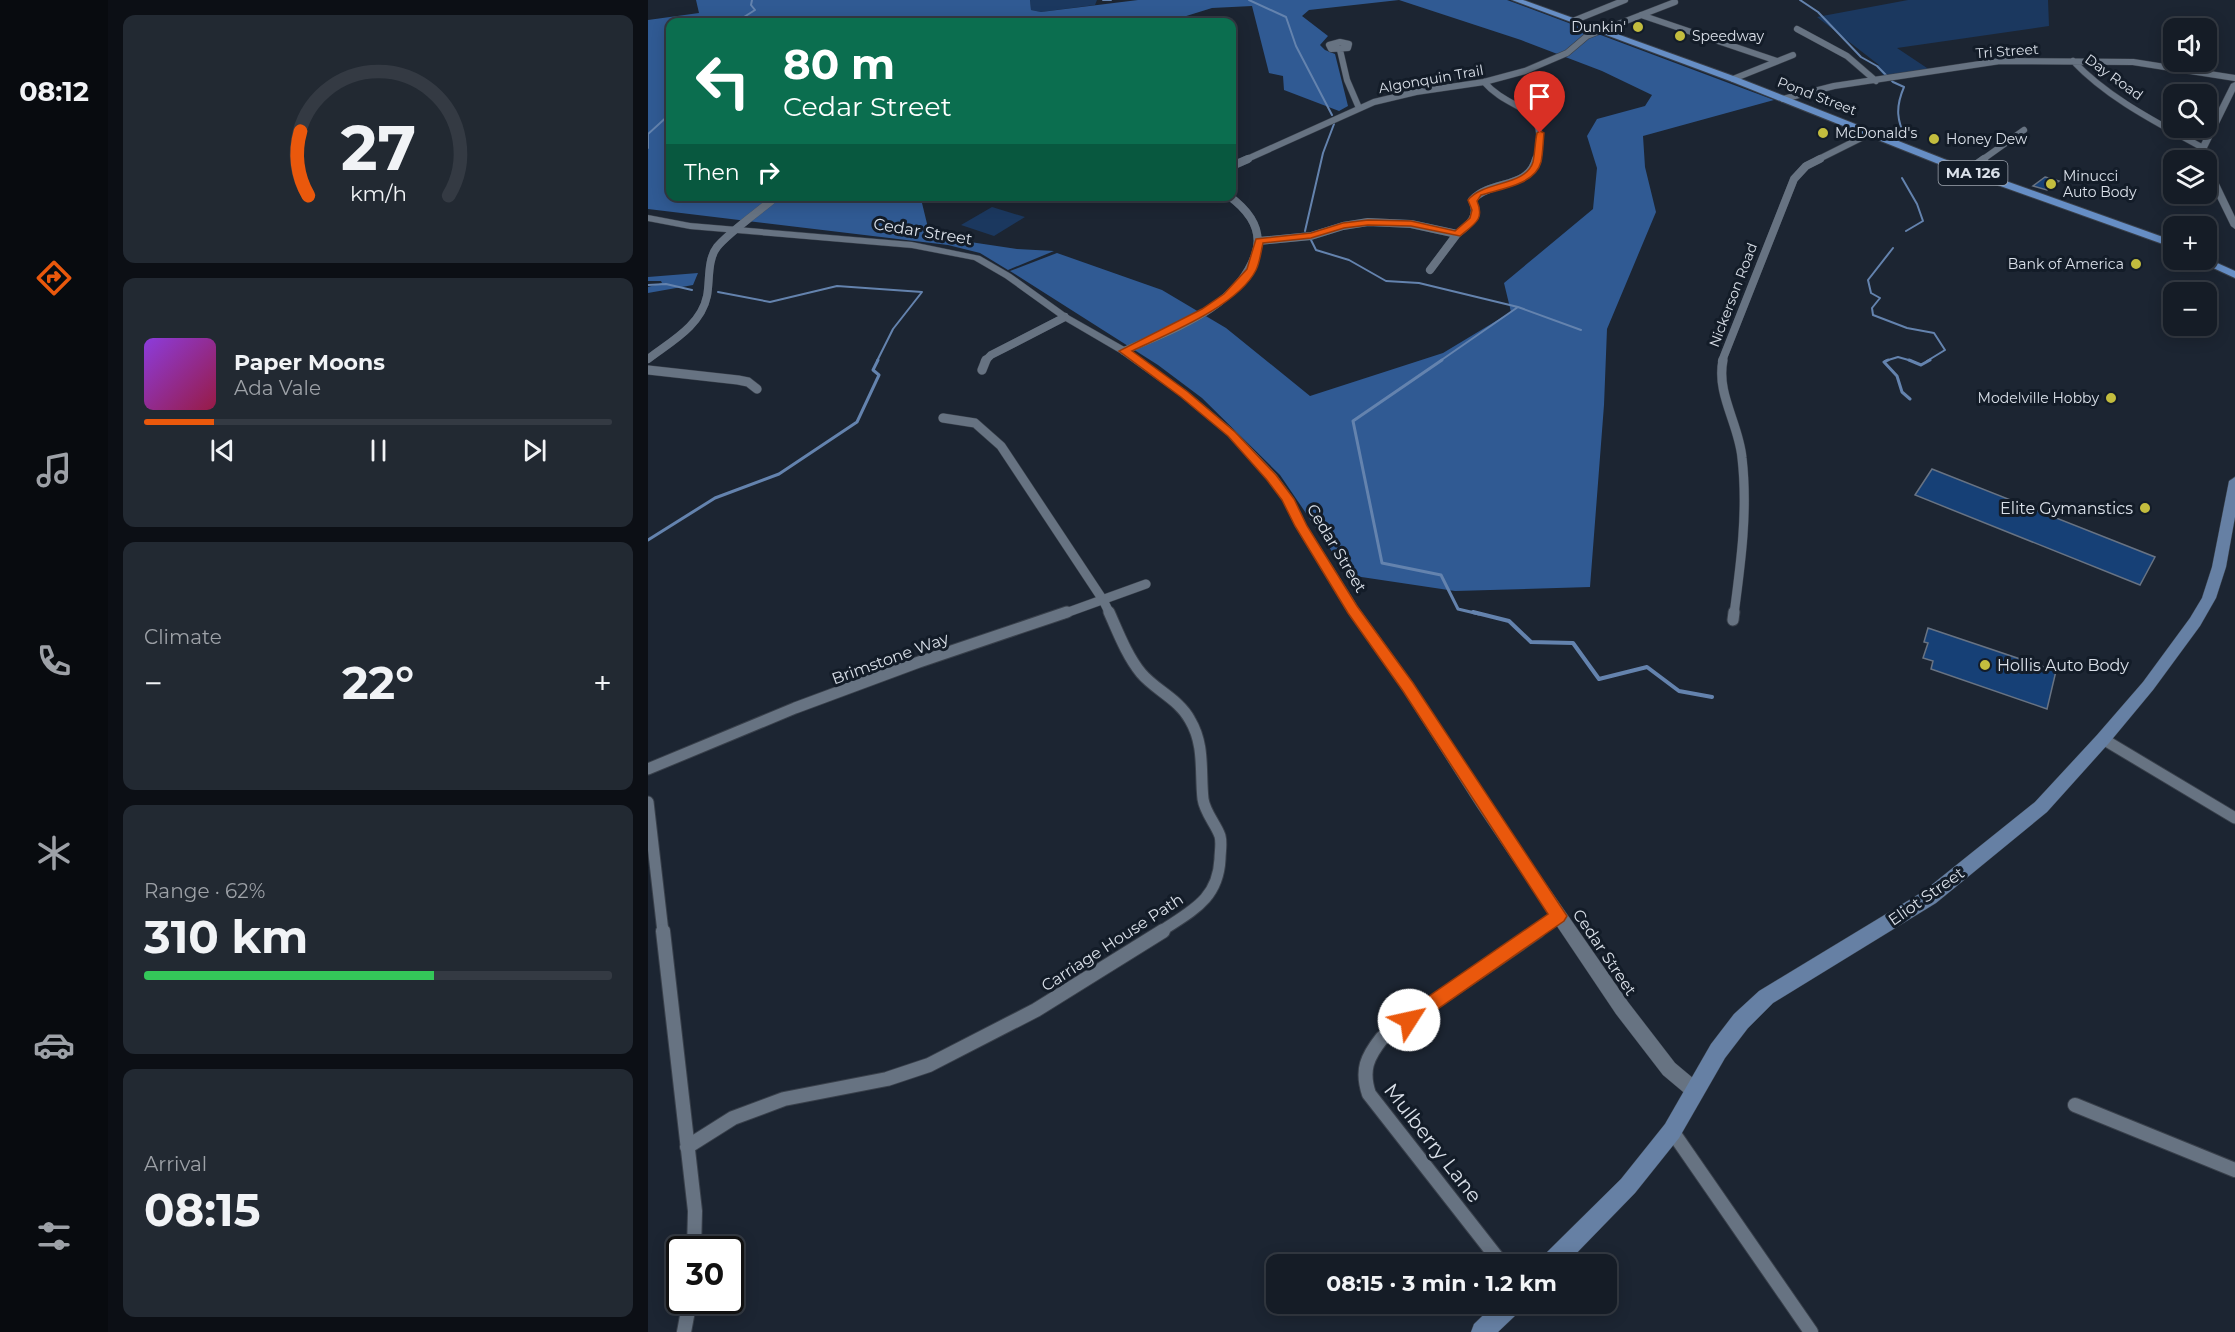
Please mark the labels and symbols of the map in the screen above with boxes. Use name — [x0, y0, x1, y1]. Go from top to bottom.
place label: Dunkin' — [1571, 18, 1626, 36]
marker: Dunkin' — [1631, 20, 1645, 34]
place label: Speedway — [1692, 27, 1765, 45]
marker: Speedway — [1673, 29, 1687, 43]
street label: Tri Street — [1975, 40, 2039, 62]
street label: Day Road — [2081, 50, 2147, 104]
street label: Algonquin Trail — [1377, 61, 1485, 97]
pin — [1514, 71, 1565, 133]
street label: Pond Street — [1775, 73, 1860, 119]
place label: McDonald's — [1835, 124, 1917, 142]
marker: McDonald's — [1816, 126, 1830, 140]
place label: Honey Dew — [1946, 130, 2028, 148]
marker: Honey Dew — [1927, 132, 1941, 146]
road number: MA 126 — [1938, 161, 2008, 185]
place label: Minucci Auto Body — [2063, 167, 2137, 201]
marker: Minucci Auto Body — [2044, 177, 2058, 191]
street label: Cedar Street — [872, 214, 974, 249]
street label: Nickerson Road — [1705, 240, 1761, 350]
place label: Bank of America — [2008, 255, 2124, 273]
marker: Bank of America — [2129, 257, 2143, 271]
place label: Modelville Hobby — [1978, 389, 2099, 407]
marker: Modelville Hobby — [2104, 391, 2118, 405]
place label: Elite Gymanstics — [2000, 499, 2133, 518]
street label: Cedar Street — [1303, 501, 1371, 596]
marker: Elite Gymanstics — [2138, 501, 2152, 515]
street label: Brimstone Way — [829, 628, 952, 688]
place label: Hollis Auto Body — [1997, 656, 2129, 675]
marker: Hollis Auto Body — [1978, 658, 1992, 672]
street label: Eliot Street — [1885, 863, 1968, 930]
street label: Carriage House Path — [1038, 889, 1187, 995]
street label: Cedar Street — [1569, 906, 1641, 999]
position arrow — [1377, 988, 1441, 1052]
street label: Mulberry Lane — [1379, 1079, 1487, 1207]
speed limit sign: 30 — [666, 1236, 744, 1314]

